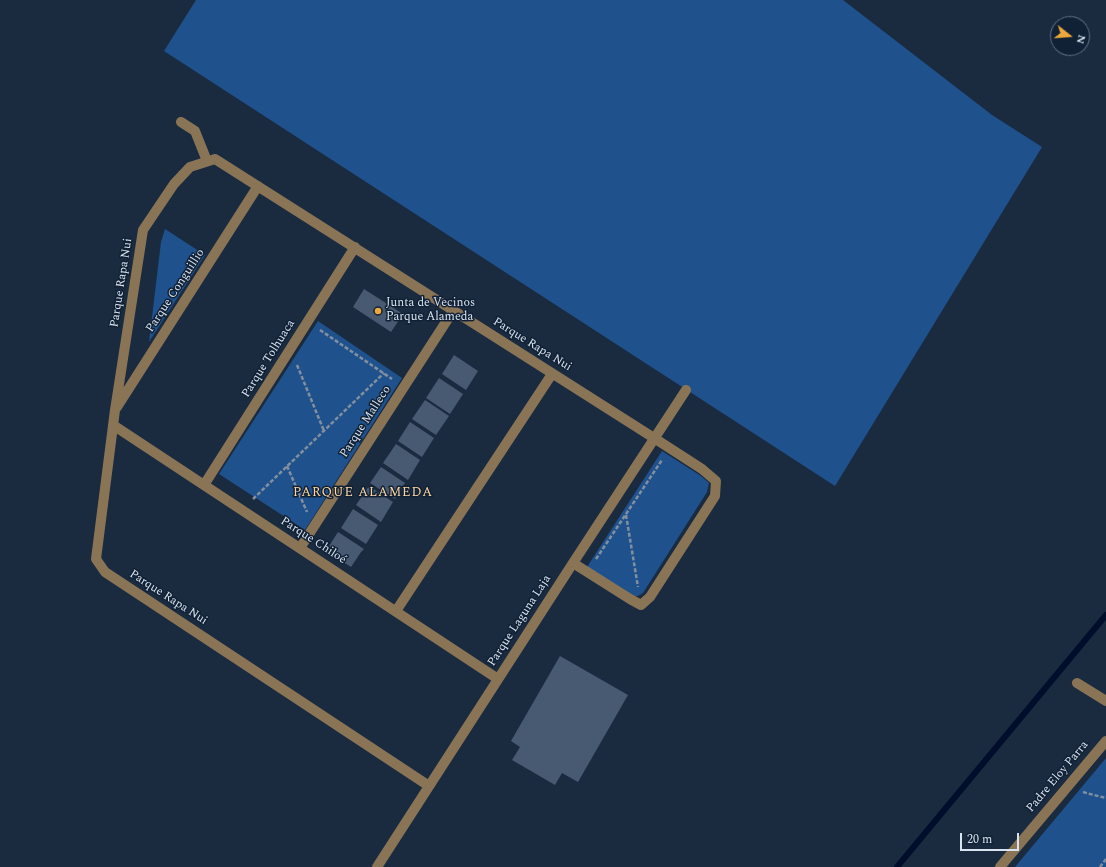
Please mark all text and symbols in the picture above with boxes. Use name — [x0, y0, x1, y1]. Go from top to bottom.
north arrow — [1050, 16, 1090, 56]
text: N — [1072, 33, 1090, 46]
street label: Parque Rapa Nui — [108, 237, 136, 329]
street label: Parque Conguillio — [144, 247, 208, 335]
place label: Junta de Vecinos Parque Alameda — [386, 297, 475, 325]
marker: Junta de Vecinos Parque Alameda — [373, 306, 383, 316]
street label: Parque Rapa Nui — [490, 315, 574, 375]
street label: Parque Tolhuaca — [239, 317, 299, 401]
street label: Parque Malleco — [337, 383, 395, 461]
district label: PARQUE ALAMEDA — [293, 485, 433, 501]
street label: Parque Chiloé — [277, 514, 349, 568]
street label: Parque Rapa Nui — [126, 567, 210, 629]
street label: Parque Laguna Laja — [485, 573, 555, 669]
street label: Padre Eloy Parra — [1024, 738, 1092, 816]
scale bar — [962, 825, 1021, 851]
text: 20 m — [967, 830, 992, 849]

